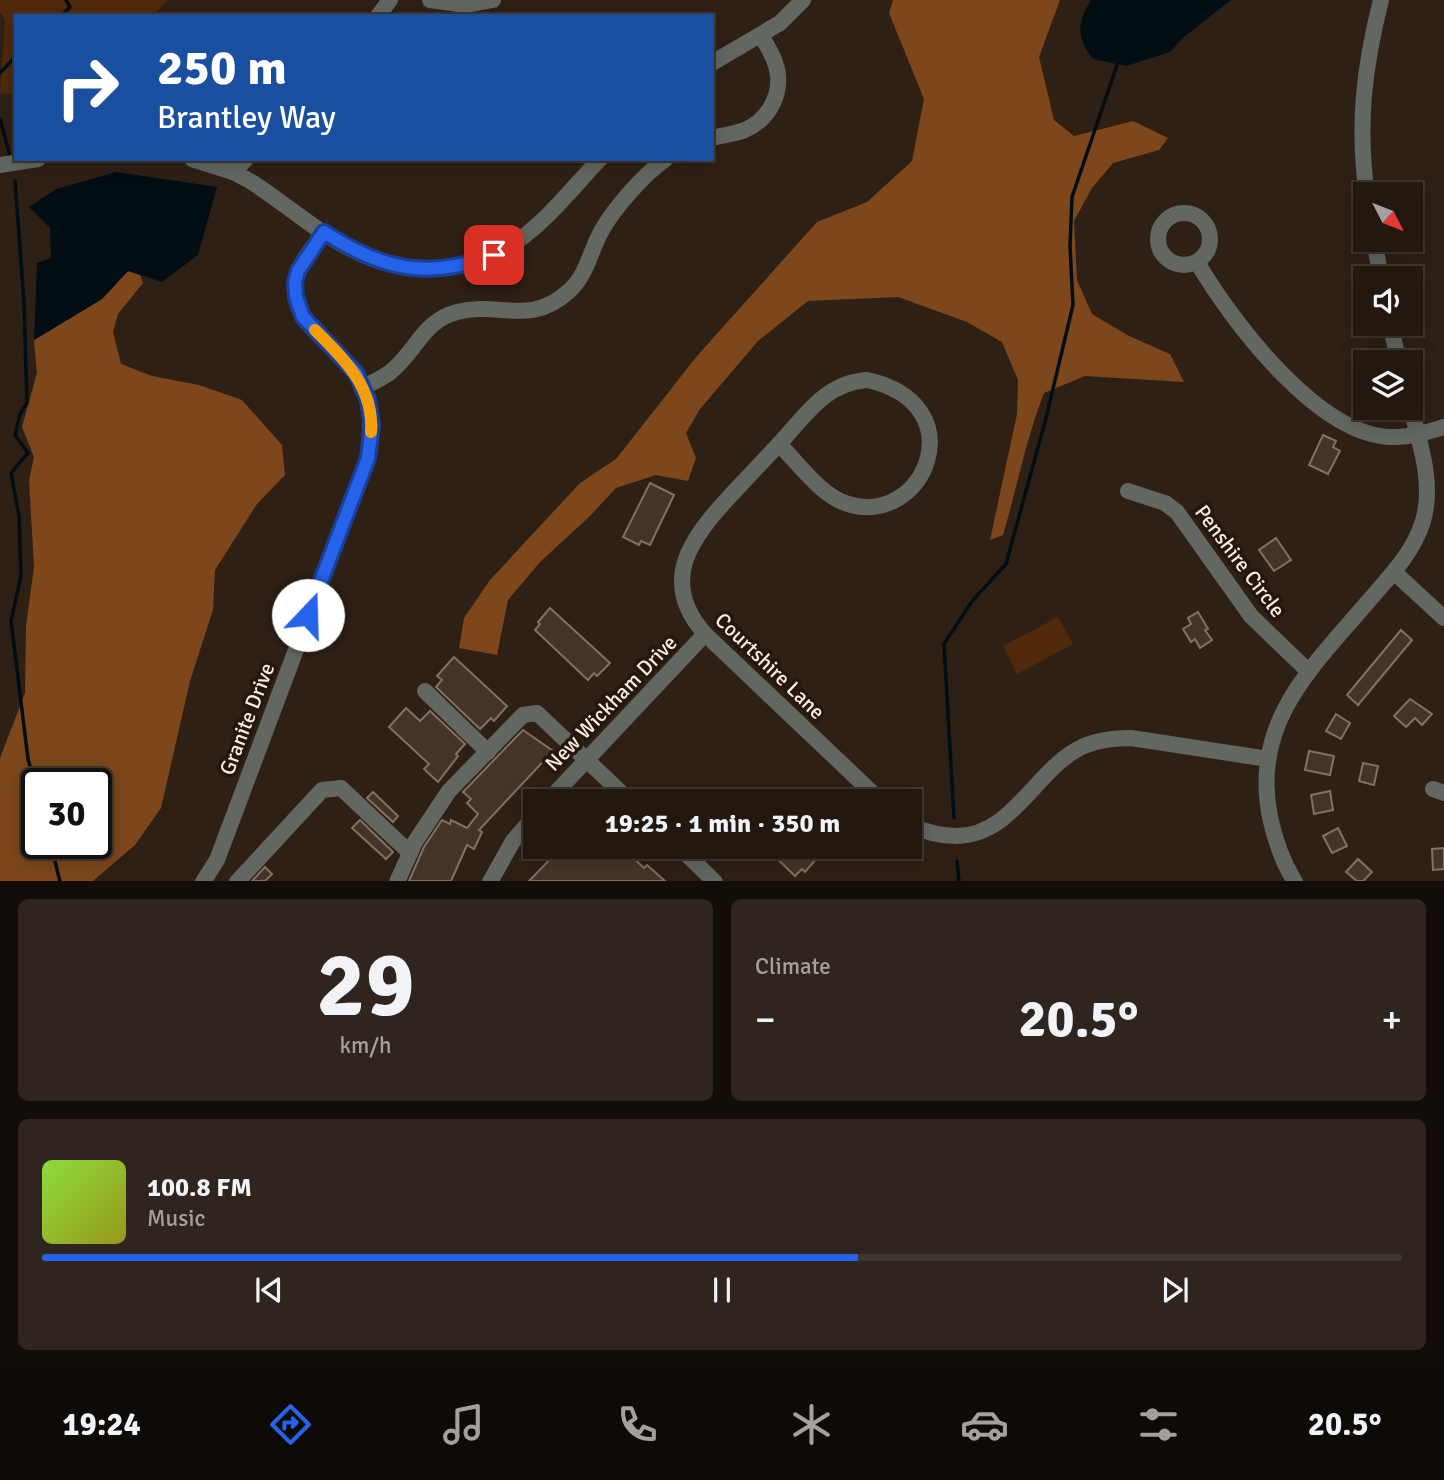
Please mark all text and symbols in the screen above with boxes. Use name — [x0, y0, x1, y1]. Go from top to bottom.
text: 250 m — [157, 38, 287, 98]
icon: right — [42, 42, 133, 133]
text: Brantley Way — [157, 98, 336, 137]
north arrow — [1353, 182, 1423, 252]
map controls — [1353, 182, 1423, 420]
pin — [464, 225, 524, 285]
icon: arrive — [475, 236, 513, 274]
button: sound — [1353, 266, 1423, 336]
button: layers — [1353, 350, 1423, 420]
street label: Penshire Circle — [1189, 500, 1291, 622]
position arrow — [271, 578, 345, 652]
street label: Courtshire Lane — [710, 607, 830, 725]
street label: New Wickham Drive — [540, 630, 682, 776]
street label: Granite Drive — [214, 659, 280, 779]
speed limit sign: 30 — [21, 768, 112, 859]
text: 19:25 · 1 min · 350 m — [605, 808, 840, 840]
text: 29 — [316, 929, 415, 1042]
text: Climate — [755, 952, 831, 981]
text: 20.5° — [1019, 987, 1138, 1051]
text: − — [755, 996, 776, 1043]
text: + — [1381, 996, 1402, 1043]
text: km/h — [339, 1031, 392, 1060]
text: 100.8 FM — [147, 1172, 252, 1204]
text: Music — [147, 1204, 205, 1233]
icon: previous — [250, 1271, 288, 1309]
icon: pause — [703, 1271, 741, 1309]
icon: next — [1156, 1271, 1194, 1309]
icon: directions — [266, 1400, 315, 1449]
icon: music — [439, 1400, 488, 1449]
icon: phone — [613, 1400, 662, 1449]
icon: climate — [787, 1400, 836, 1449]
icon: car — [960, 1400, 1009, 1449]
icon: filters — [1134, 1400, 1183, 1449]
text: 19:24 — [62, 1405, 141, 1444]
text: 20.5° — [1308, 1405, 1382, 1444]

